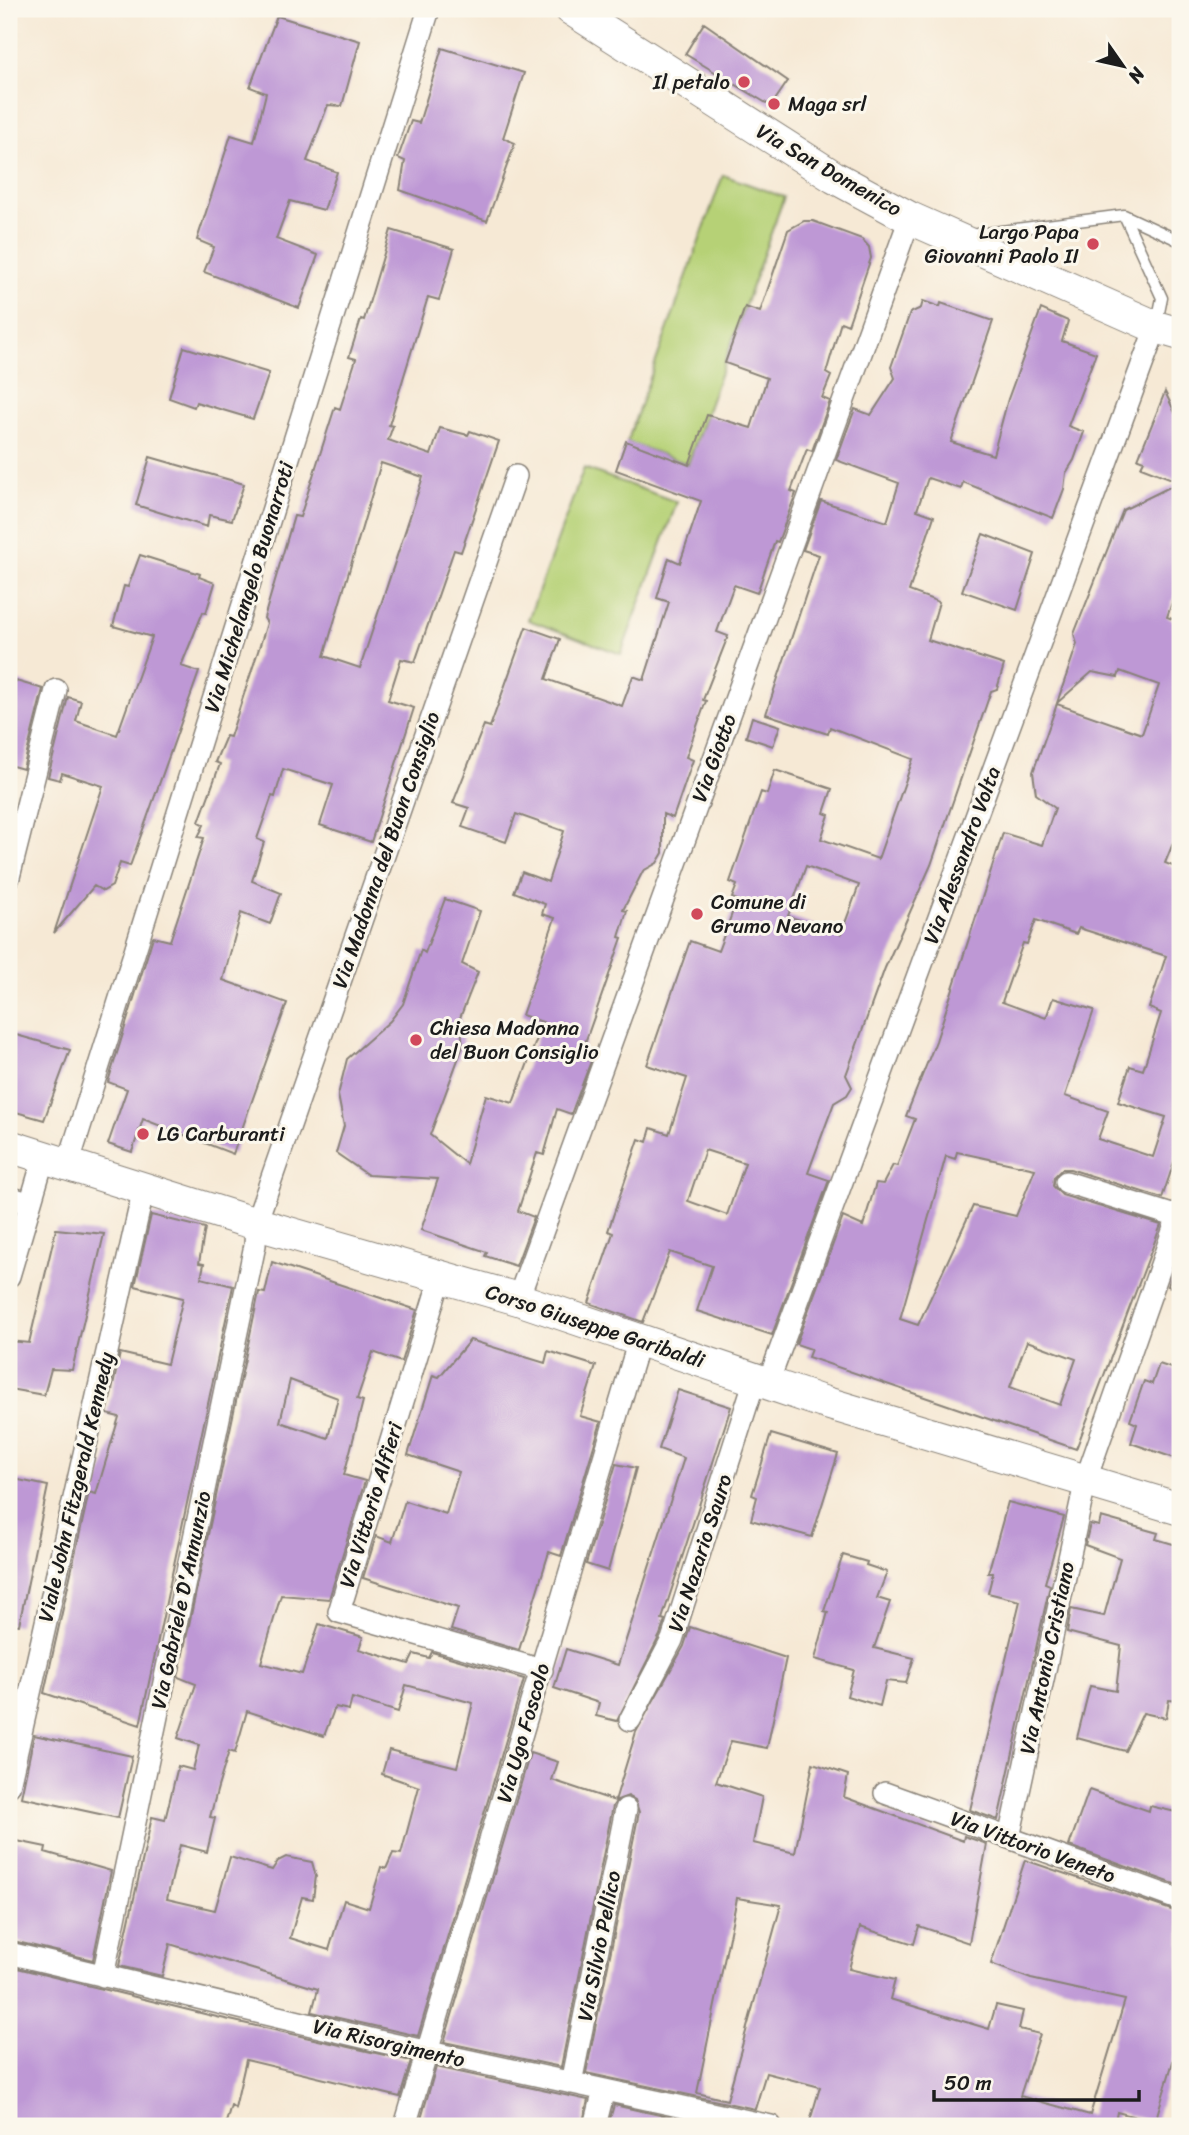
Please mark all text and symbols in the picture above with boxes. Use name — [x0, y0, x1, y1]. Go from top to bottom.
north arrow — [1088, 32, 1158, 102]
text: N — [1119, 60, 1155, 91]
place label: Il petalo — [652, 63, 730, 101]
marker: Il petalo — [736, 74, 752, 90]
place label: Maga srl — [788, 85, 868, 123]
marker: Maga srl — [766, 96, 782, 112]
street label: Via San Domenico — [749, 113, 909, 227]
place label: Largo Papa Giovanni Paolo II — [925, 213, 1080, 275]
marker: Largo Papa Giovanni Paolo II — [1085, 236, 1101, 252]
street label: Via Michelangelo Buonarroti — [193, 456, 306, 717]
street label: Via Madonna del Buon Consiglio — [321, 706, 451, 994]
street label: Via Giotto — [680, 708, 748, 808]
street label: Via Alessandro Volta — [912, 760, 1012, 949]
place label: Comune di Grumo Nevano — [711, 883, 844, 945]
marker: Comune di Grumo Nevano — [689, 906, 705, 922]
place label: Chiesa Madonna del Buon Consiglio — [430, 1009, 599, 1071]
marker: Chiesa Madonna del Buon Consiglio — [408, 1032, 424, 1048]
place label: LG Carburanti — [157, 1115, 286, 1153]
marker: LG Carburanti — [135, 1126, 151, 1142]
street label: Corso Giuseppe Garibaldi — [481, 1273, 711, 1380]
street label: Viale John Fitzgerald Kennedy — [26, 1348, 126, 1626]
street label: Via Vittorio Alfieri — [328, 1416, 415, 1592]
street label: Via Nazario Sauro — [657, 1469, 743, 1637]
street label: Via Gabriele D'Annunzio — [139, 1488, 223, 1712]
street label: Via Antonio Cristiano — [1008, 1558, 1086, 1758]
street label: Via Ugo Foscolo — [485, 1659, 561, 1807]
street label: Via Vittorio Veneto — [945, 1799, 1121, 1895]
street label: Via Silvio Pellico — [566, 1867, 632, 2025]
street label: Via Risorgimento — [309, 2007, 469, 2079]
scale bar — [934, 2058, 1138, 2102]
text: 50 m — [944, 2064, 992, 2102]

